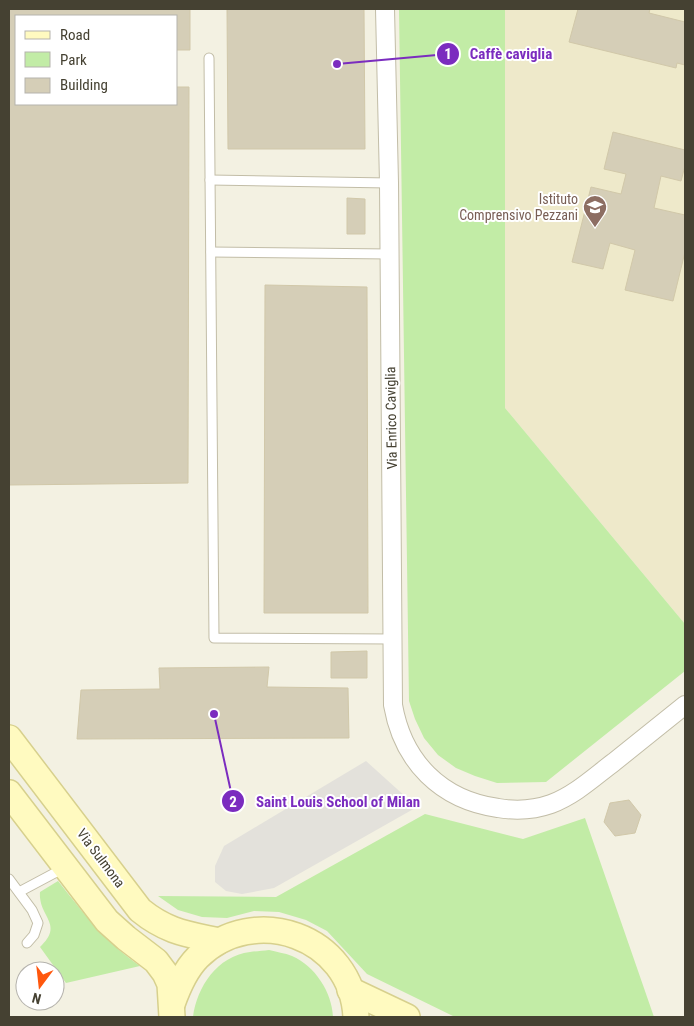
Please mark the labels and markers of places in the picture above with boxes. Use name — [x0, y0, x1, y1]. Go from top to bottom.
callout: Caffè caviglia — [435, 39, 563, 69]
place label: Istituto Comprensivo Pezzani — [459, 191, 578, 223]
school or university icon: Istituto Comprensivo Pezzani — [582, 194, 608, 228]
callout: Saint Louis School of Milan — [221, 786, 430, 816]

